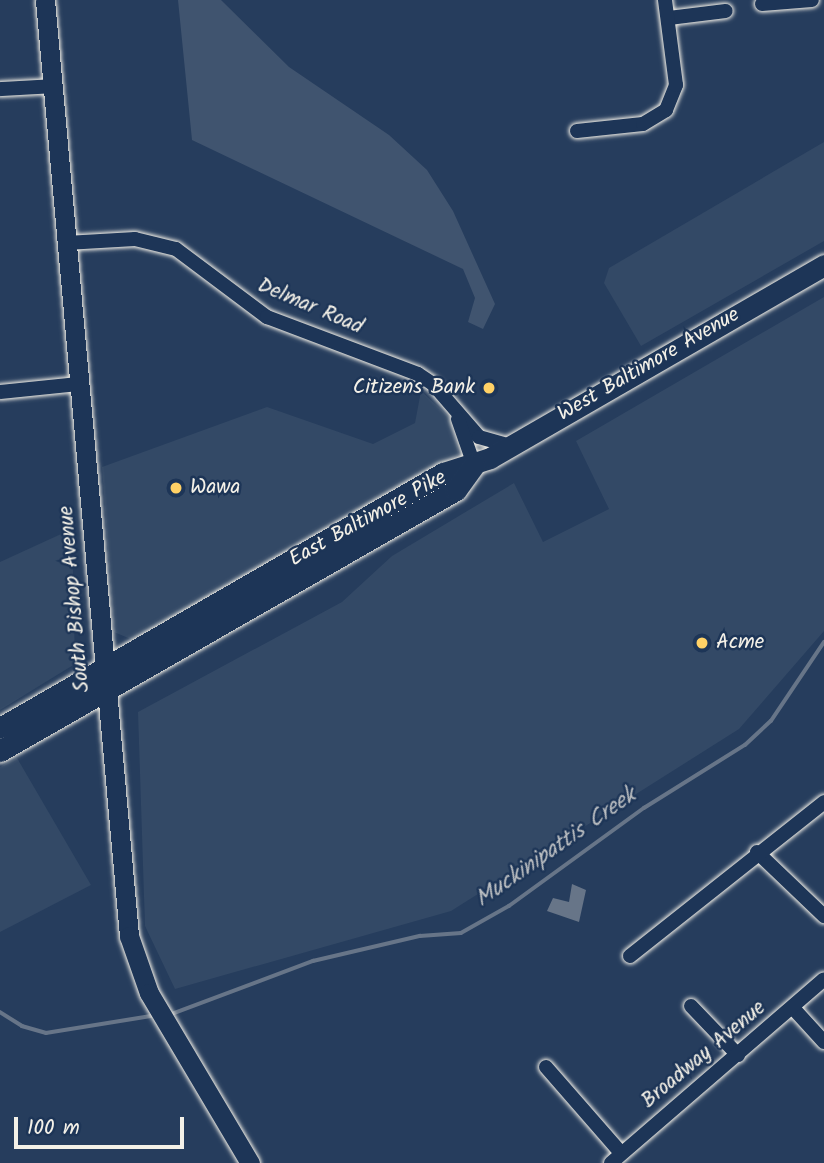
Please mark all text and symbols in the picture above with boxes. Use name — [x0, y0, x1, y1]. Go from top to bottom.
street label: Delmar Road — [253, 273, 367, 341]
street label: West Baltimore Avenue — [554, 303, 744, 427]
place label: Citizens Bank — [353, 375, 475, 401]
marker: Citizens Bank — [481, 380, 497, 396]
street label: East Baltimore Pike — [285, 465, 451, 573]
place label: Wawa — [190, 475, 240, 501]
marker: Wawa — [168, 480, 184, 496]
street label: South Bishop Avenue — [54, 505, 96, 693]
place label: Acme — [716, 630, 764, 656]
marker: Acme — [694, 635, 710, 651]
water label: Muckinipattis Creek — [470, 782, 642, 914]
street label: Broadway Avenue — [637, 996, 771, 1114]
scale bar — [18, 1104, 187, 1148]
text: 100 m — [27, 1112, 80, 1145]

